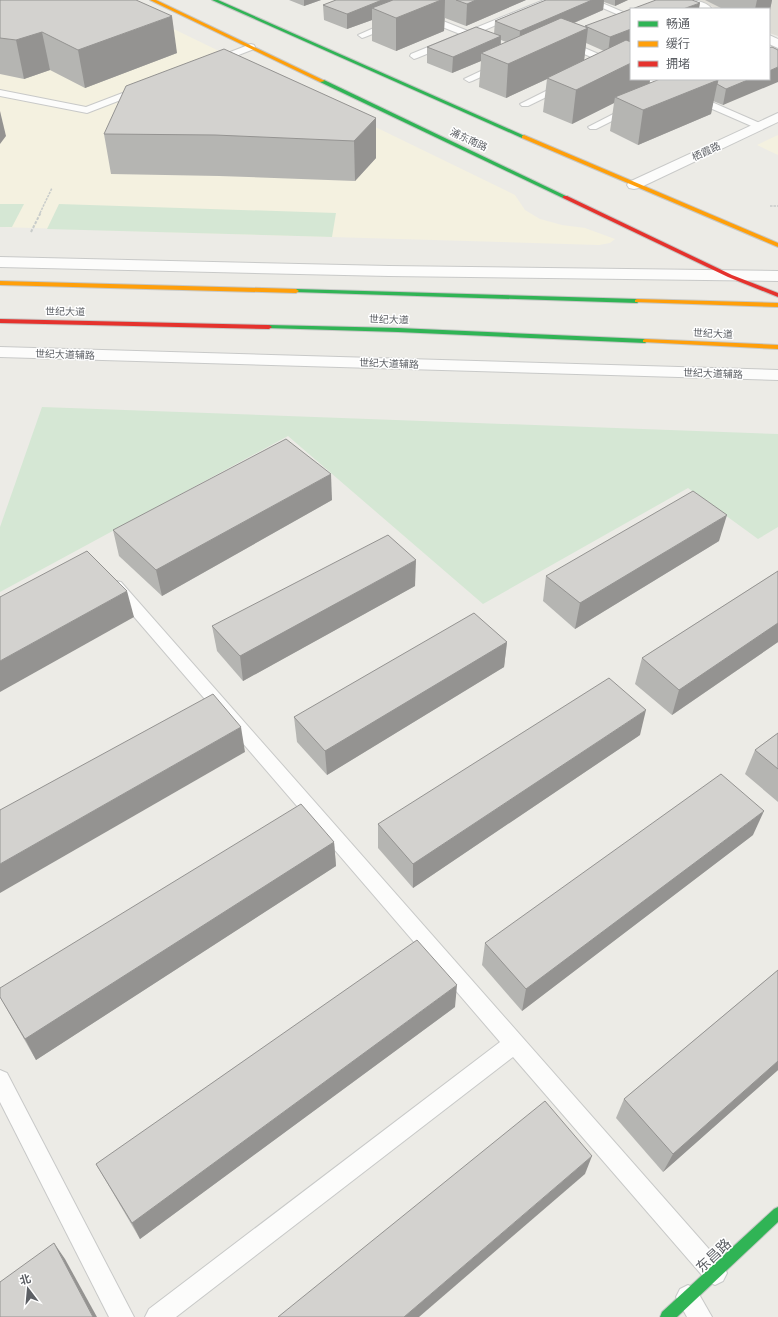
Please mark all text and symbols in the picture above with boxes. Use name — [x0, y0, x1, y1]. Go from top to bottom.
legend — [630, 8, 770, 80]
text: 畅通 — [666, 16, 690, 31]
text: 缓行 — [666, 36, 690, 51]
text: 拥堵 — [666, 56, 690, 71]
street label: 浦东南路 — [448, 125, 490, 153]
street label: 栖霞路 — [690, 139, 722, 163]
street label: 世纪大道 — [45, 305, 85, 317]
street label: 世纪大道 — [369, 312, 409, 326]
street label: 世纪大道 — [693, 326, 733, 340]
street label: 世纪大道辅路 — [35, 347, 95, 361]
street label: 世纪大道辅路 — [359, 356, 419, 370]
street label: 世纪大道辅路 — [683, 366, 743, 380]
street label: 东昌路 — [692, 1234, 734, 1276]
north arrow — [8, 1269, 48, 1309]
text: 北 — [18, 1271, 32, 1288]

